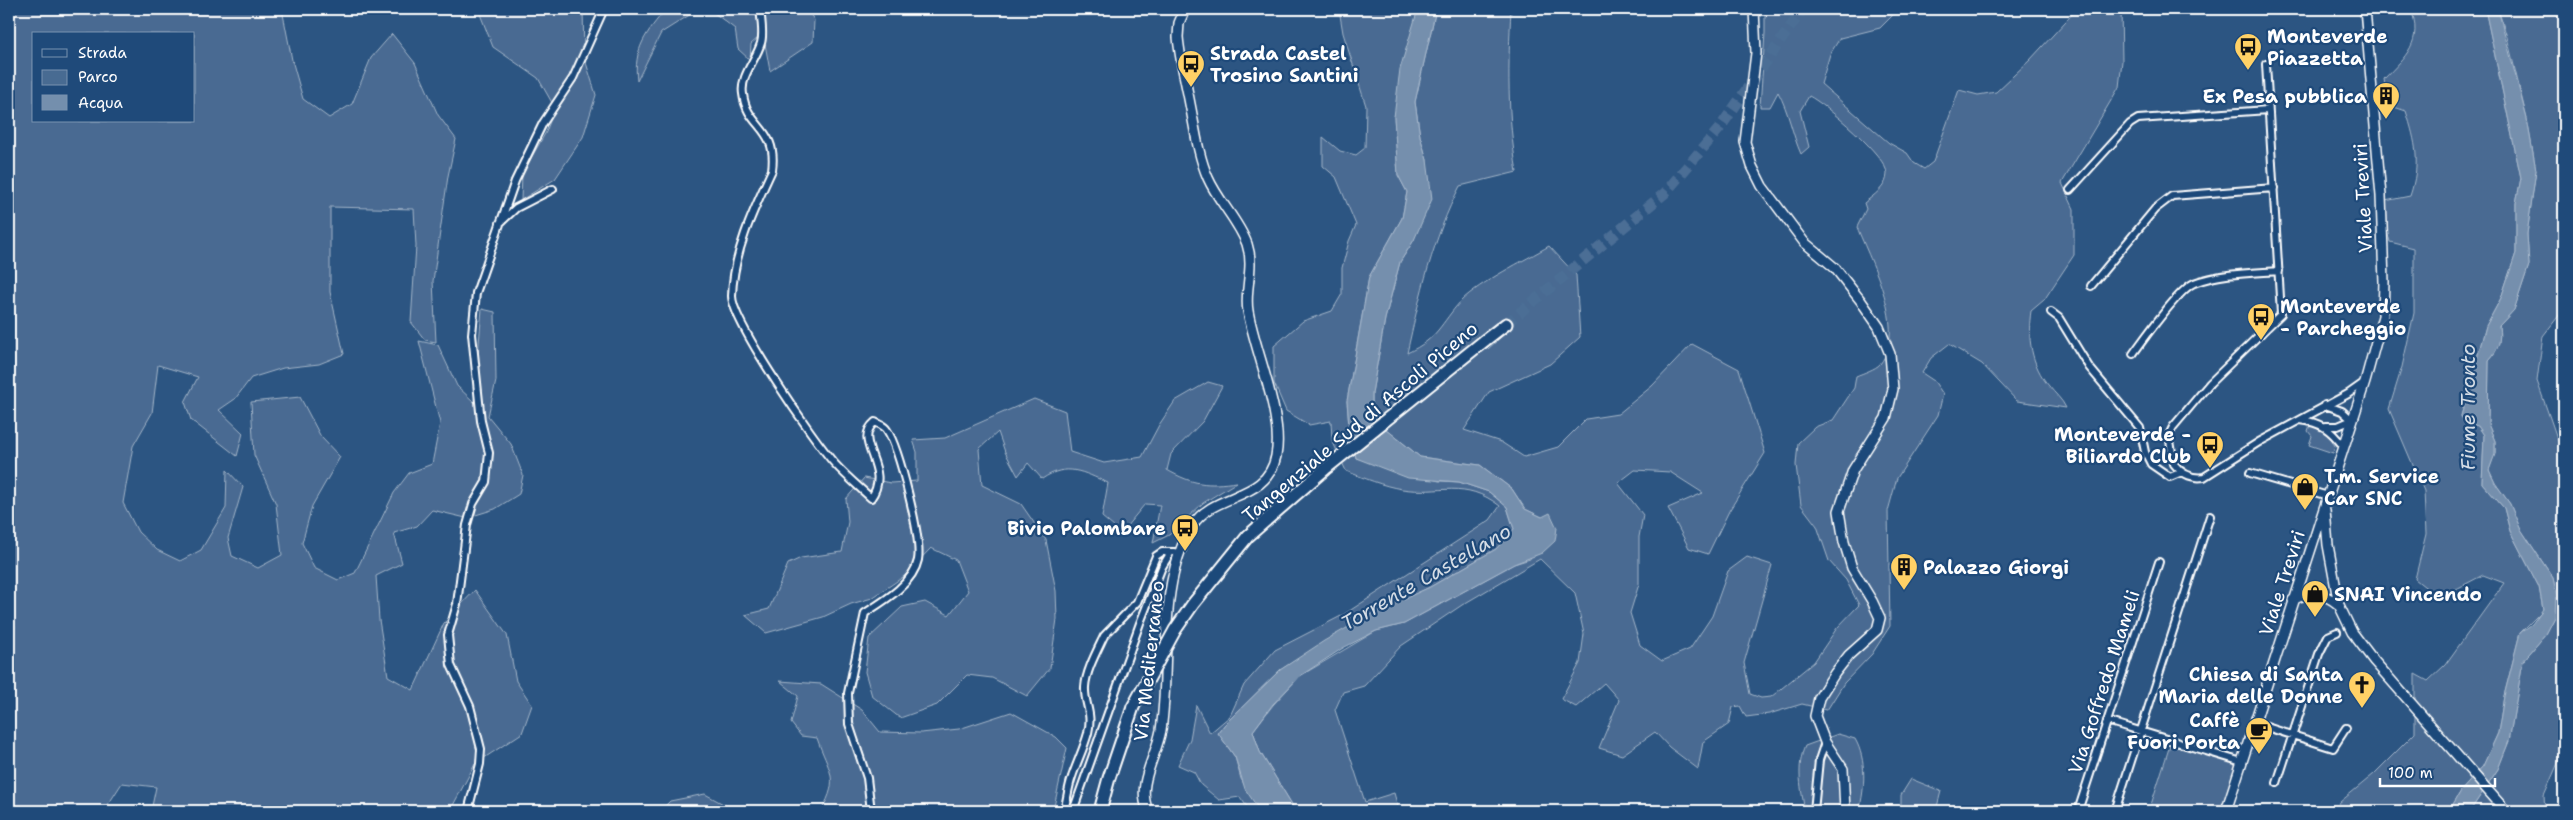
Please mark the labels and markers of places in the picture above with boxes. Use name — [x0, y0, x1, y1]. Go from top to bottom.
place label: Monteverde Piazzetta — [2267, 24, 2388, 71]
bus stop icon: Monteverde Piazzetta — [2233, 32, 2263, 71]
place label: Strada Castel Trosino Santini — [1210, 41, 1359, 88]
bus stop icon: Strada Castel Trosino Santini — [1176, 49, 1206, 88]
building icon: Ex Pesa pubblica — [2371, 81, 2401, 120]
place label: Ex Pesa pubblica — [2203, 84, 2367, 109]
place label: Monteverde - Parcheggio — [2280, 294, 2406, 341]
bus stop icon: Monteverde - Parcheggio — [2246, 302, 2276, 341]
place label: Monteverde - Biliardo Club — [2054, 422, 2191, 469]
bus stop icon: Monteverde - Biliardo Club — [2195, 430, 2225, 469]
place label: T.m. Service Car SNC — [2324, 464, 2439, 511]
shop icon: T.m. Service Car SNC — [2290, 472, 2320, 511]
bus stop icon: Bivio Palombare — [1170, 513, 1200, 552]
place label: Bivio Palombare — [1007, 516, 1166, 541]
building icon: Palazzo Giorgi — [1889, 552, 1919, 591]
place label: Palazzo Giorgi — [1923, 555, 2069, 580]
shop icon: SNAI Vincendo — [2300, 579, 2330, 618]
place label: SNAI Vincendo — [2334, 582, 2482, 607]
place label: Chiesa di Santa Maria delle Donne — [2158, 662, 2343, 709]
church icon: Chiesa di Santa Maria delle Donne — [2347, 670, 2377, 709]
place label: Caffè Fuori Porta — [2127, 708, 2240, 755]
cafe icon: Caffè Fuori Porta — [2244, 716, 2274, 755]

